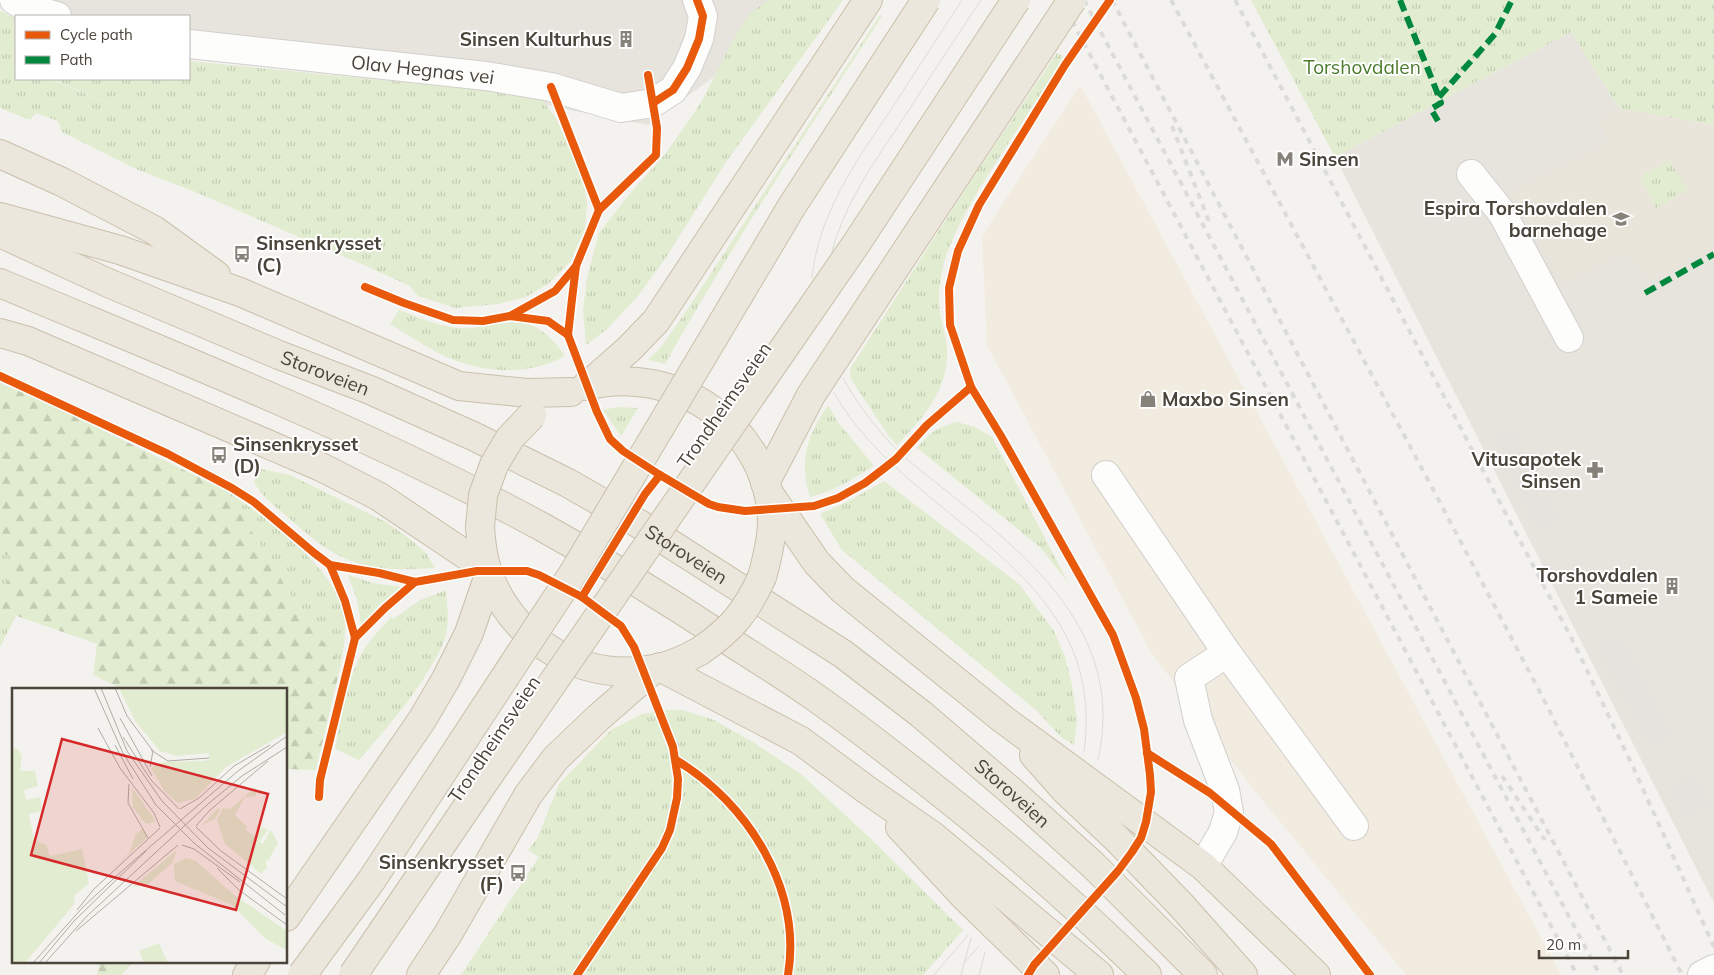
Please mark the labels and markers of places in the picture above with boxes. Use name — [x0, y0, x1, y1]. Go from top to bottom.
place label: Sinsen Kulturhus — [460, 27, 612, 51]
building icon: Sinsen Kulturhus — [616, 29, 636, 49]
place label: Sinsen — [1299, 147, 1359, 171]
metro station icon: Sinsen — [1275, 149, 1295, 169]
place label: Espira Torshovdalen barnehage — [1424, 196, 1607, 242]
school or university icon: Espira Torshovdalen barnehage — [1611, 209, 1631, 229]
place label: Sinsenkrysset (C) — [256, 231, 381, 277]
bus stop icon: Sinsenkrysset (C) — [232, 244, 252, 264]
place label: Maxbo Sinsen — [1162, 387, 1289, 411]
shop icon: Maxbo Sinsen — [1138, 389, 1158, 409]
place label: Sinsenkrysset (D) — [233, 432, 358, 478]
bus stop icon: Sinsenkrysset (D) — [209, 445, 229, 465]
place label: Vitusapotek Sinsen — [1471, 447, 1582, 493]
pharmacy icon: Vitusapotek Sinsen — [1585, 460, 1605, 480]
place label: Torshovdalen 1 Sameie — [1537, 563, 1658, 609]
building icon: Torshovdalen 1 Sameie — [1662, 576, 1682, 596]
place label: Sinsenkrysset (F) — [379, 850, 504, 896]
bus stop icon: Sinsenkrysset (F) — [508, 863, 528, 883]

